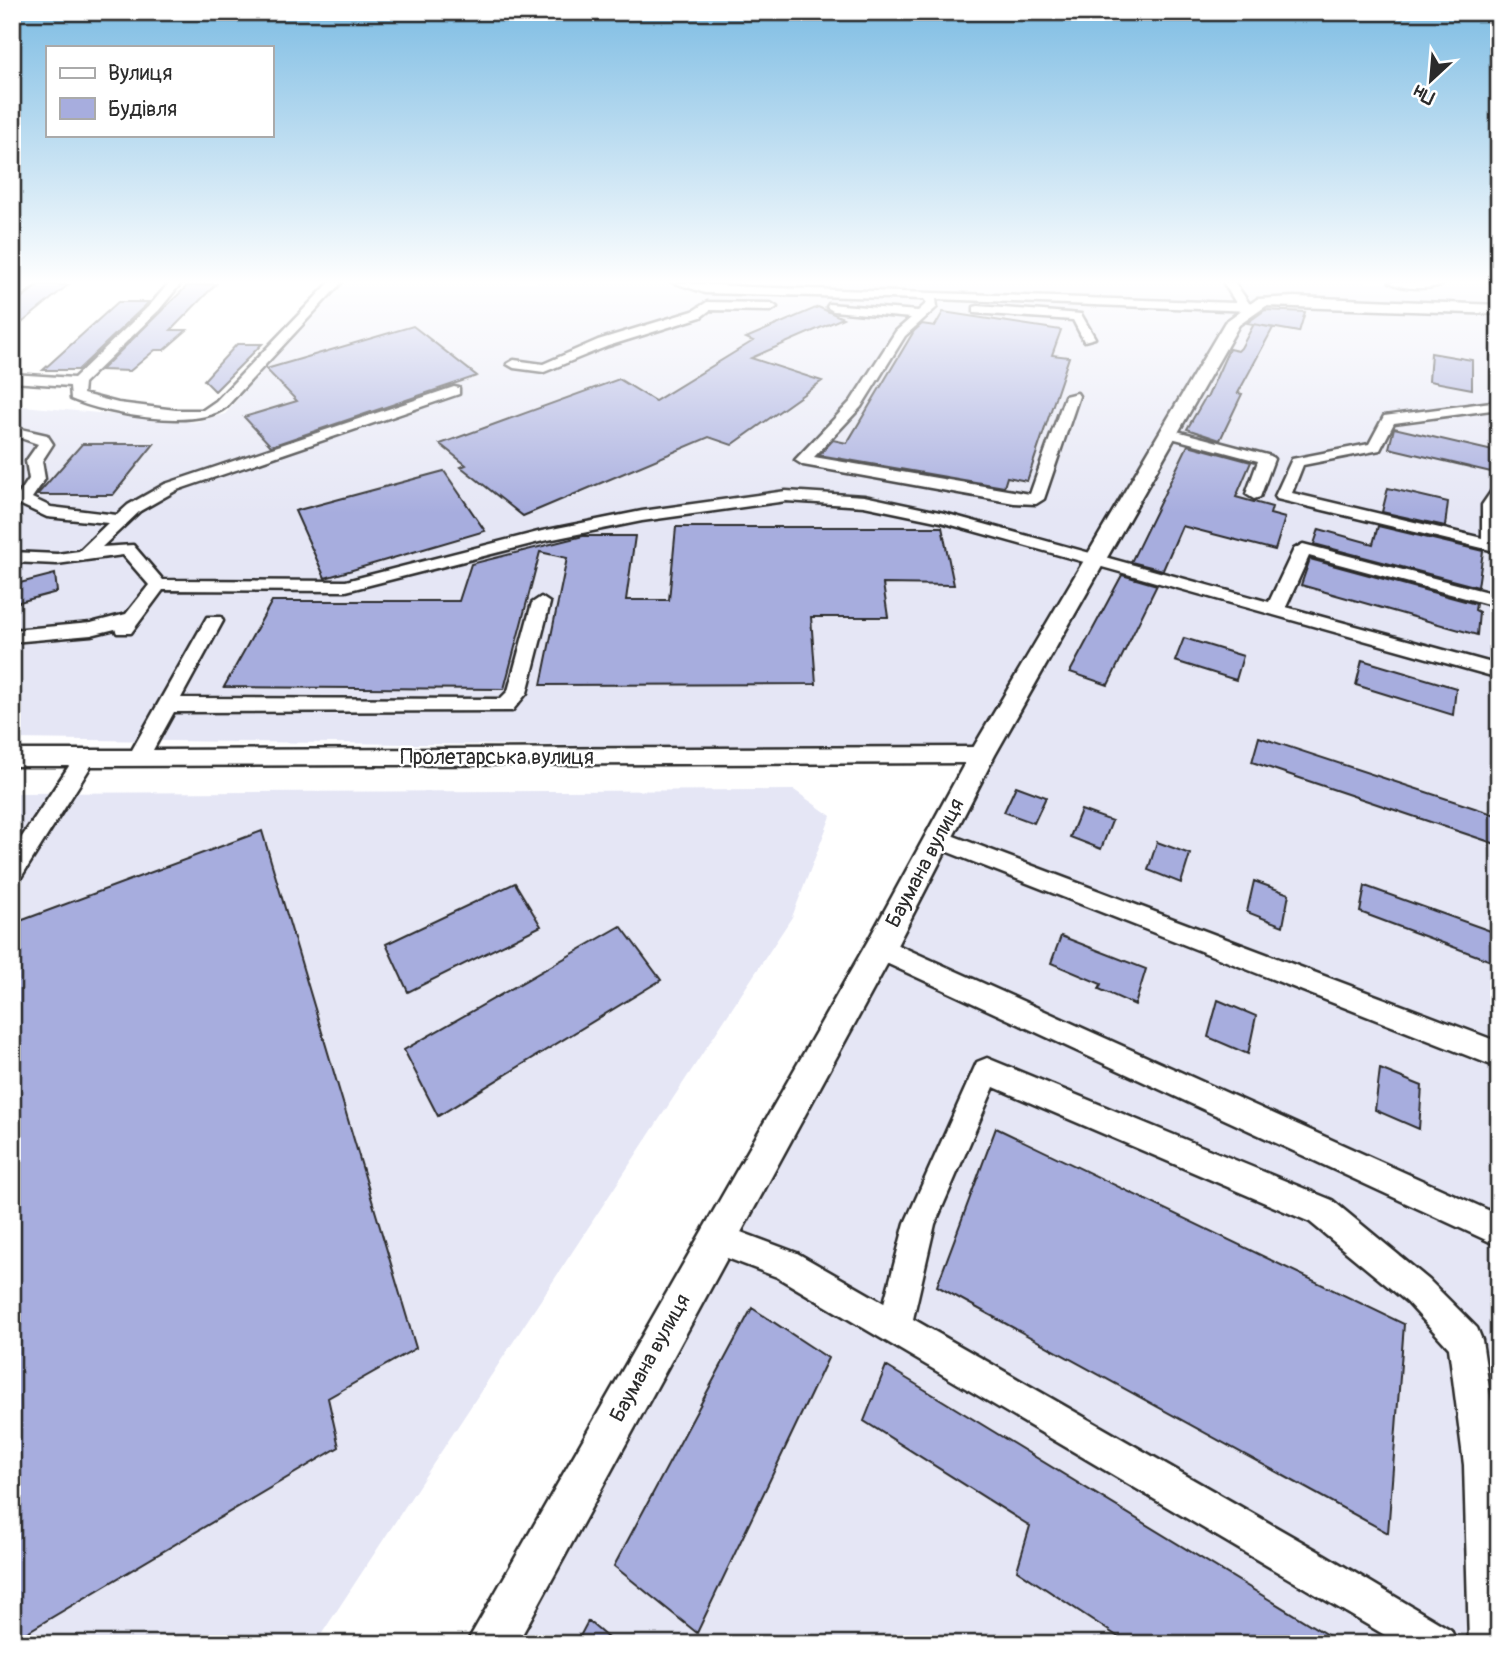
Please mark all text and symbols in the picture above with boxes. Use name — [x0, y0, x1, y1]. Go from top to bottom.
legend — [46, 46, 273, 136]
north arrow — [1396, 46, 1466, 116]
text: Вулиця — [108, 60, 172, 87]
text: Пн — [1409, 79, 1439, 110]
text: Будівля — [108, 96, 177, 123]
street label: Пролетарська вулиця — [400, 744, 594, 771]
street label: Баумана вулиця — [880, 794, 970, 932]
street label: Баумана вулиця — [604, 1289, 696, 1427]

